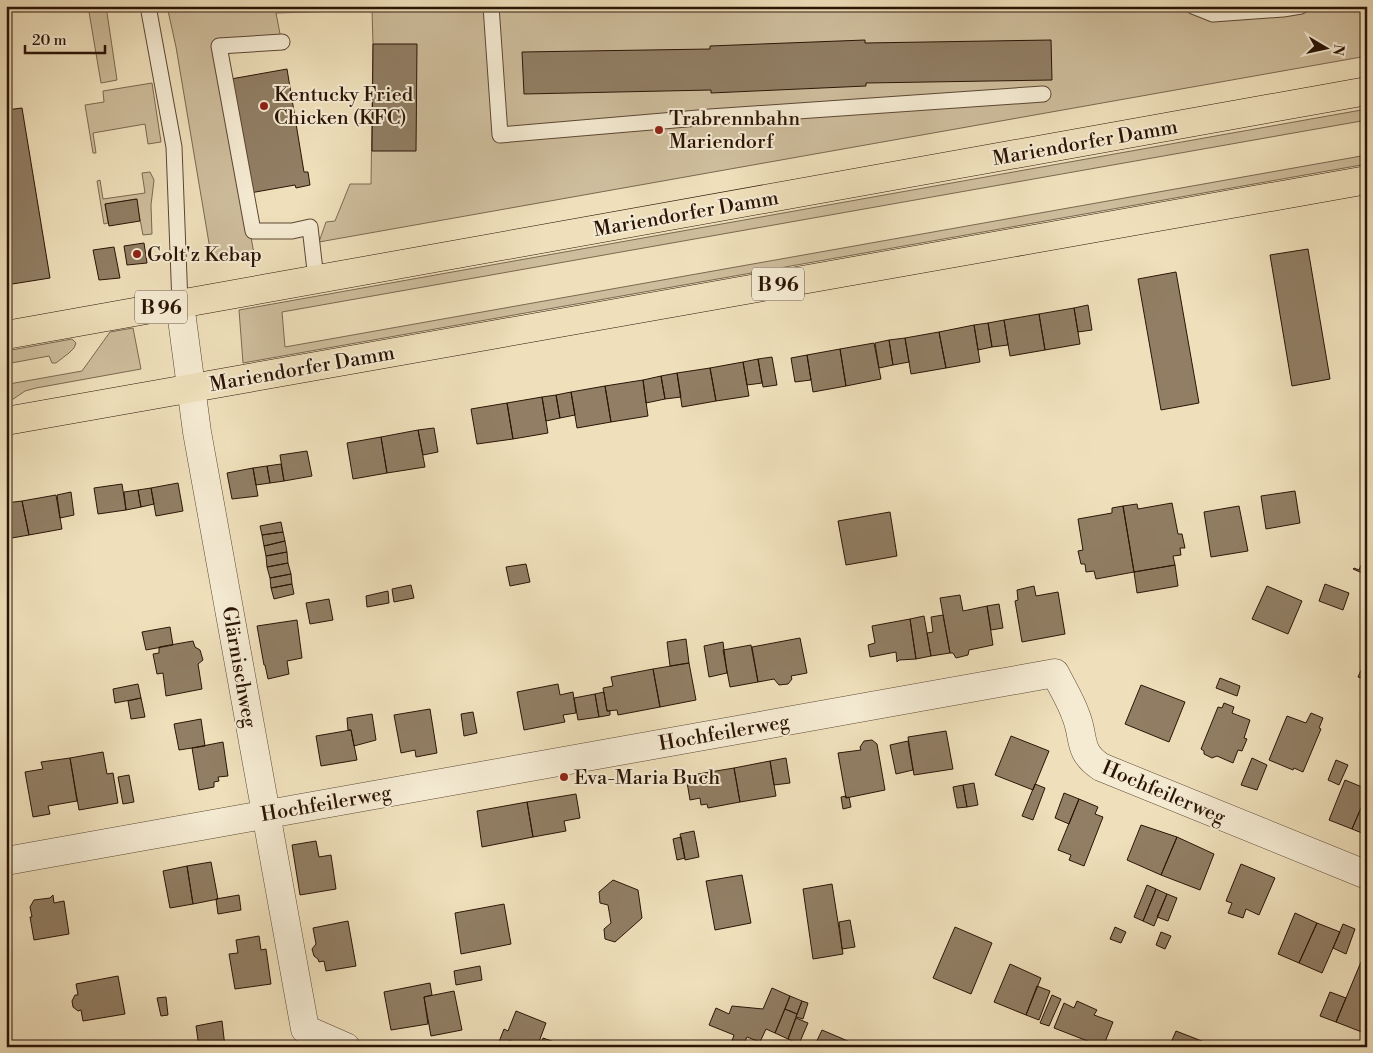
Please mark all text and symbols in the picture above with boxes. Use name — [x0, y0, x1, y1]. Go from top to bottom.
scale bar — [25, 22, 105, 54]
north arrow — [1300, 22, 1350, 72]
text: 20 m — [32, 31, 67, 50]
text: N — [1328, 43, 1348, 57]
place label: Kentucky Fried Chicken (KFC) — [274, 83, 414, 131]
marker: Kentucky Fried Chicken (KFC) — [258, 100, 270, 112]
place label: Trabrennbahn Mariendorf — [669, 107, 800, 155]
street label: Mariendorfer Damm — [991, 115, 1180, 172]
marker: Trabrennbahn Mariendorf — [653, 124, 665, 136]
street label: Mariendorfer Damm — [592, 186, 781, 243]
place label: Golt'z Kebap — [147, 243, 262, 268]
marker: Golt'z Kebap — [131, 248, 143, 260]
road number: B 96 — [752, 268, 804, 300]
road number: B 96 — [135, 290, 187, 324]
street label: Mariendorfer Damm — [208, 341, 397, 398]
street label: Glärnischweg — [216, 605, 262, 731]
street label: Hochfeilerweg — [657, 710, 792, 757]
street label: Hochfeilerweg — [1098, 756, 1230, 831]
place label: Eva-Maria Buch — [574, 766, 720, 791]
marker: Eva-Maria Buch — [558, 771, 570, 783]
street label: Hochfeilerweg — [259, 781, 394, 828]

